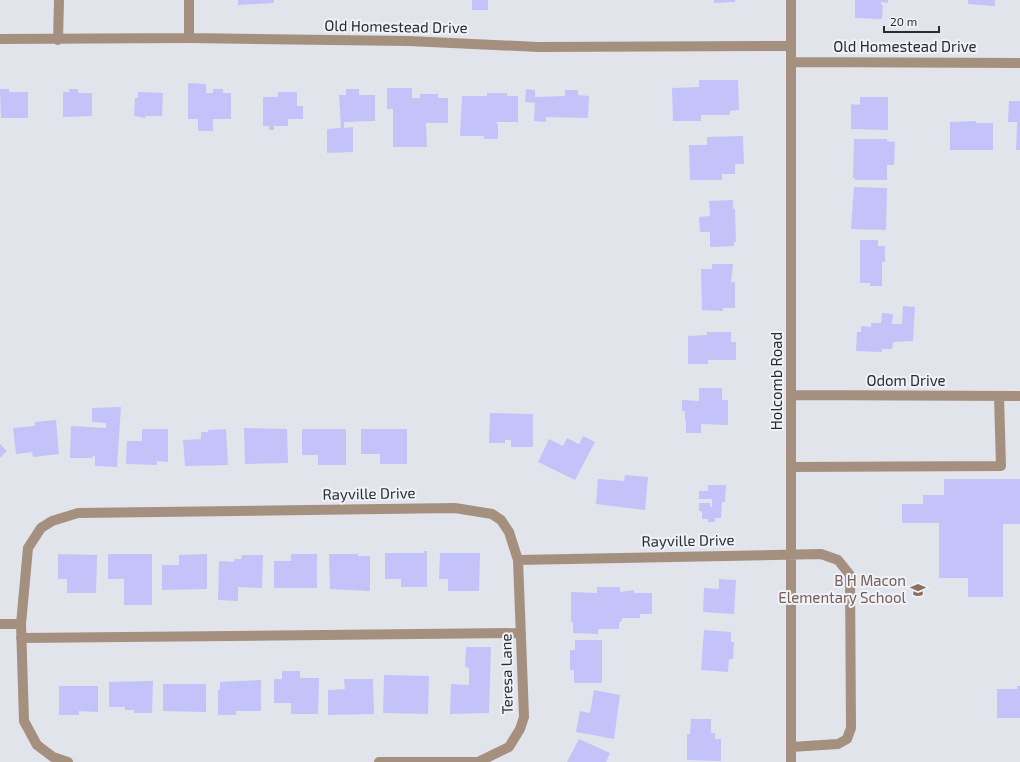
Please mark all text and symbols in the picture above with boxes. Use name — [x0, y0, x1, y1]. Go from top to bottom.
scale bar — [884, 8, 939, 34]
text: 20 m — [890, 14, 917, 28]
street label: Old Homestead Drive — [324, 16, 468, 36]
street label: Old Homestead Drive — [833, 37, 977, 55]
street label: Holcomb Road — [767, 332, 785, 430]
street label: Odom Drive — [866, 371, 946, 389]
street label: Rayville Drive — [322, 483, 416, 503]
street label: Rayville Drive — [641, 530, 735, 550]
place label: B H Macon Elementary School — [778, 571, 907, 606]
school or university icon: B H Macon Elementary School — [909, 581, 927, 599]
street label: Teresa Lane — [496, 633, 516, 715]

